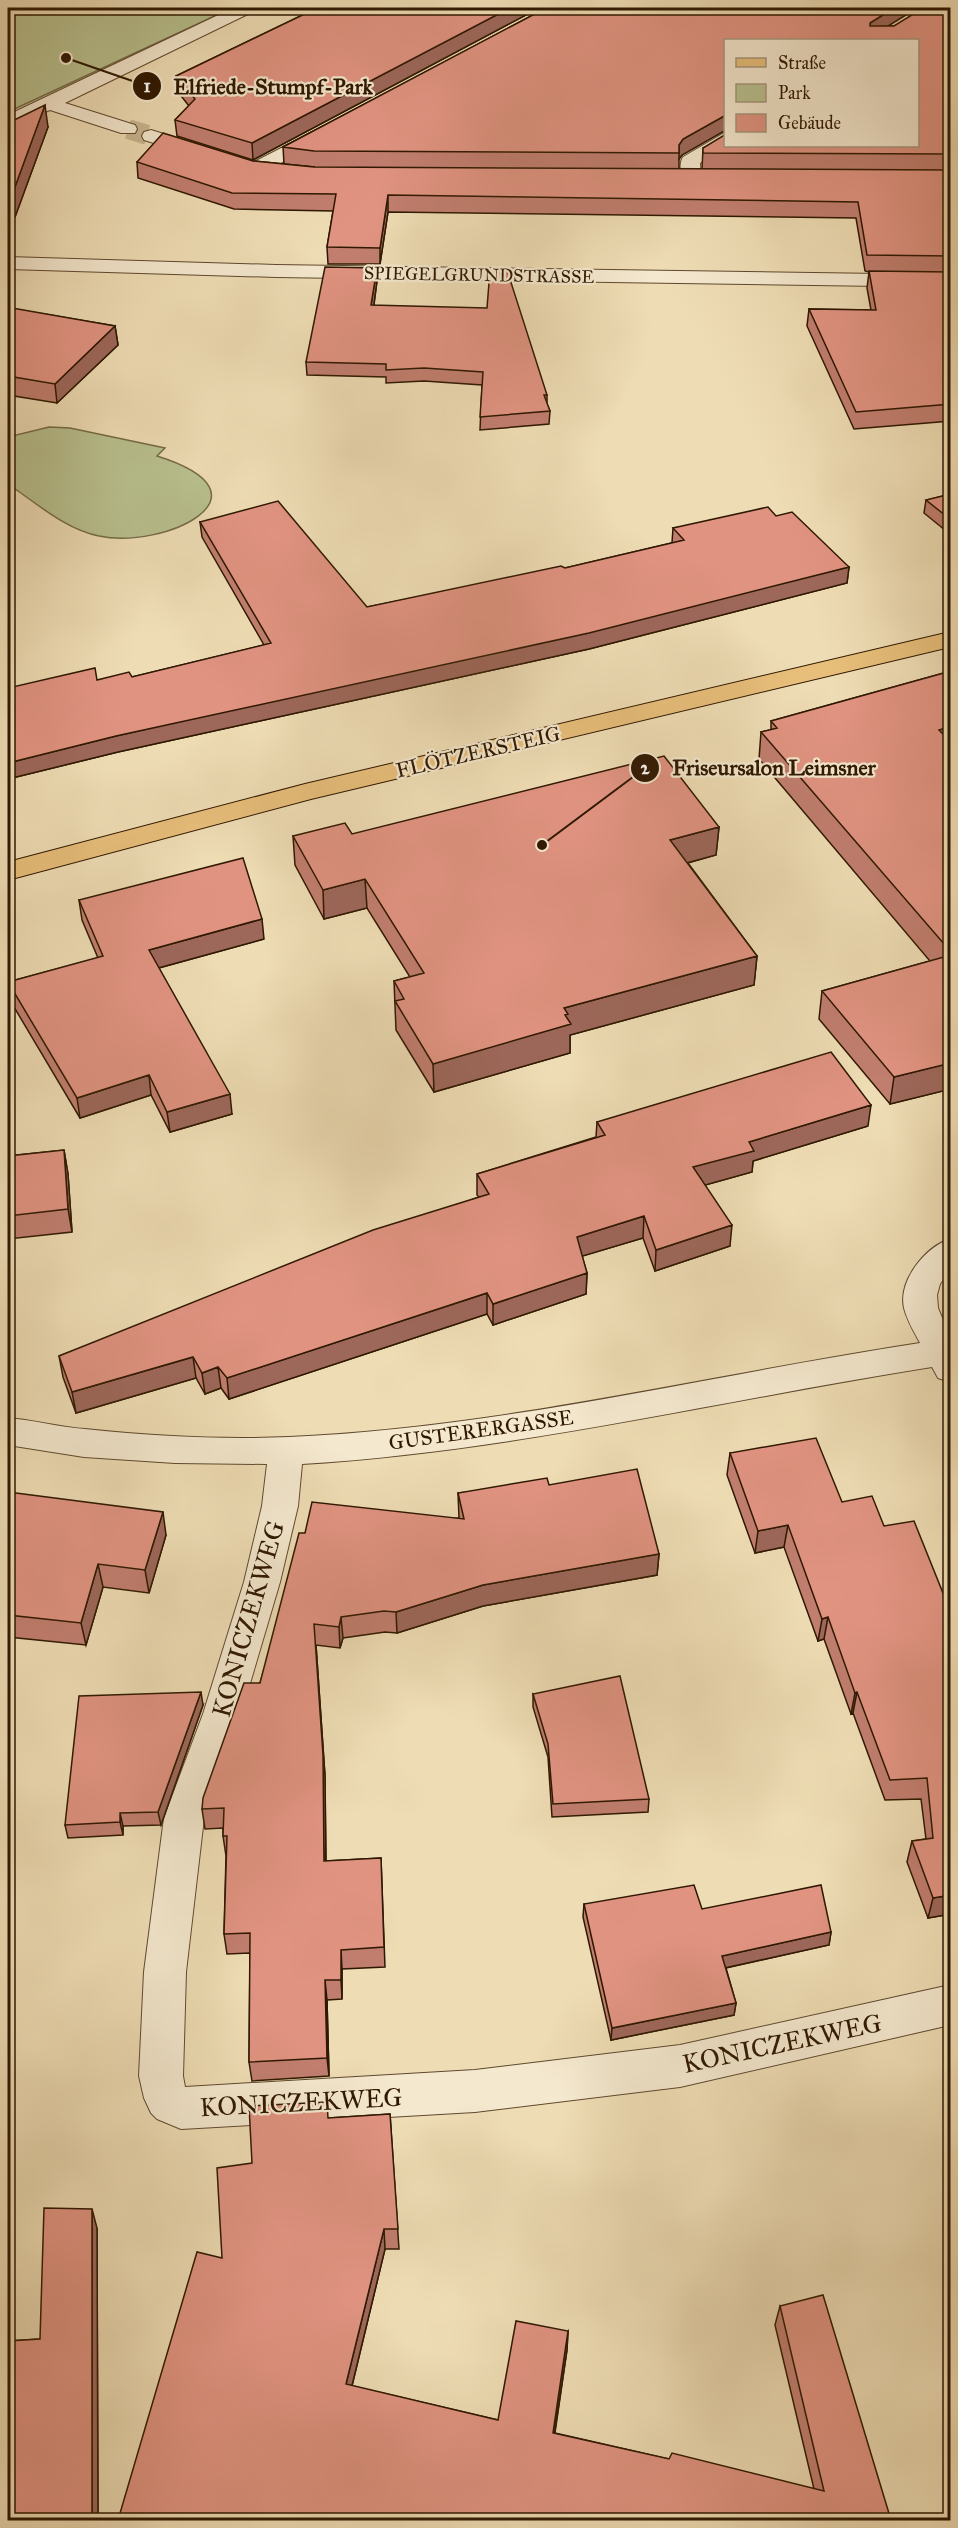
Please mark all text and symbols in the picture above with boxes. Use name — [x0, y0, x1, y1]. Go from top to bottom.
legend — [724, 39, 919, 147]
text: Straße — [778, 52, 826, 74]
callout: Elfriede-Stumpf-Park — [132, 66, 385, 106]
text: Elfriede-Stumpf-Park — [173, 73, 374, 100]
text: 1 — [143, 75, 151, 97]
text: Park — [778, 82, 811, 104]
text: Gebäude — [778, 112, 841, 134]
street label: SPIEGELGRUNDSTRASSE — [364, 262, 595, 288]
street label: FLÖTZERSTEIG — [393, 720, 563, 784]
callout: Friseursalon Leimsner — [630, 748, 888, 788]
text: Friseursalon Leimsner — [672, 754, 877, 781]
text: 2 — [641, 757, 651, 779]
street label: GUSTERERGASSE — [387, 1404, 575, 1456]
street label: KONICZEKWEG — [205, 1517, 291, 1721]
street label: KONICZEKWEG — [679, 2006, 885, 2080]
street label: KONICZEKWEG — [199, 2081, 403, 2123]

